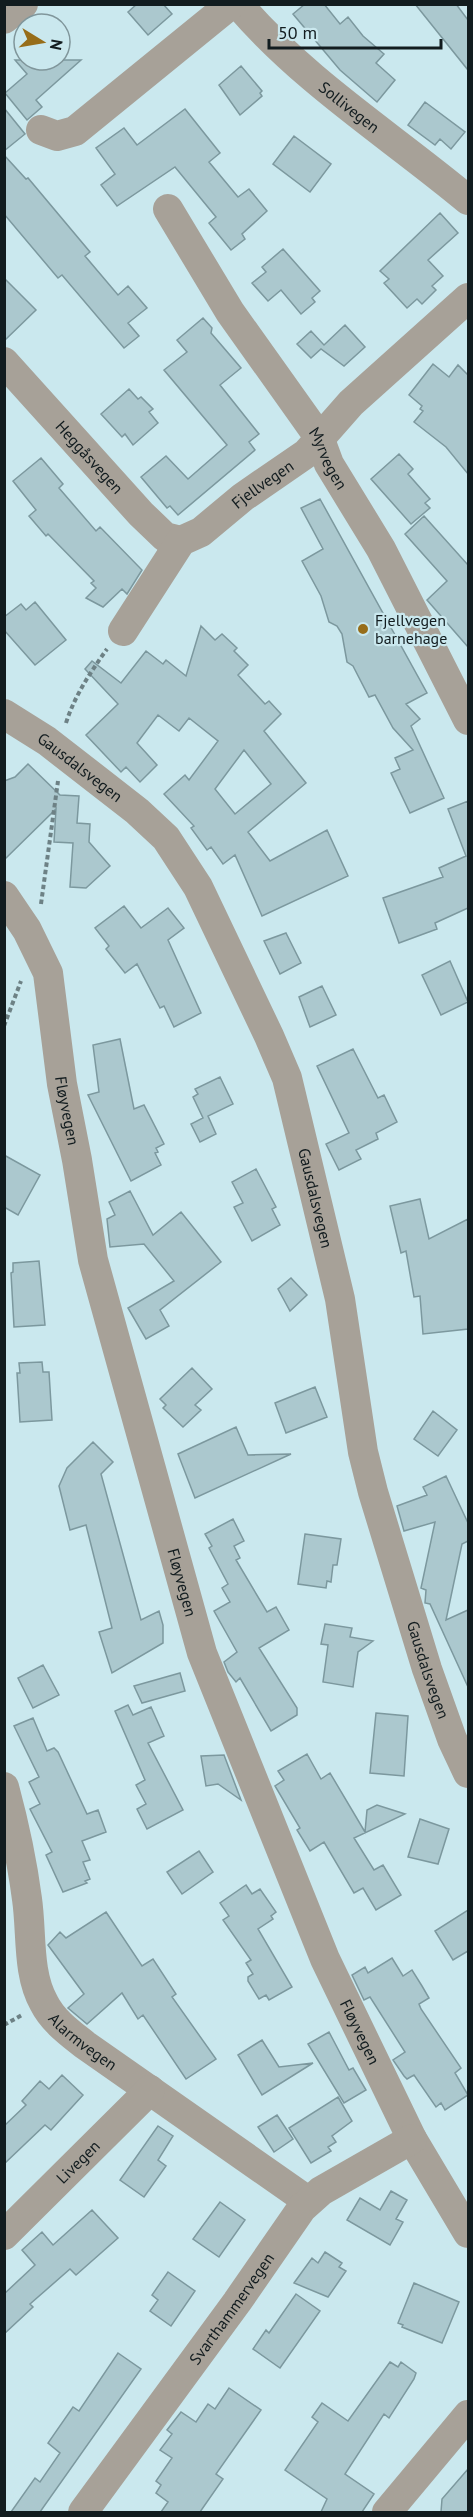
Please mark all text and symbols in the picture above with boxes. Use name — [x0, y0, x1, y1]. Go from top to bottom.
north arrow — [12, 12, 72, 72]
scale bar — [269, 12, 442, 50]
text: 50 m — [278, 21, 317, 44]
text: N — [46, 38, 68, 52]
street label: Sollivegen — [315, 77, 384, 137]
street label: Heggåsvegen — [52, 416, 128, 498]
street label: Myrvegen — [305, 423, 352, 493]
street label: Fjellvegen — [227, 455, 297, 513]
place label: Fjellvegen barnehage — [375, 610, 447, 648]
marker: Fjellvegen barnehage — [356, 622, 370, 636]
street label: Gausdalsvegen — [34, 728, 127, 806]
street label: Fløyvegen — [51, 1075, 84, 1147]
street label: Gausdalsvegen — [294, 1146, 337, 1250]
street label: Fløyvegen — [163, 1546, 201, 1619]
street label: Gausdalsvegen — [403, 1618, 454, 1721]
street label: Fløyvegen — [336, 1996, 384, 2068]
street label: Alarmvegen — [44, 2009, 121, 2074]
street label: Livegen — [52, 2136, 104, 2188]
street label: Svarthammervegen — [185, 2249, 278, 2368]

